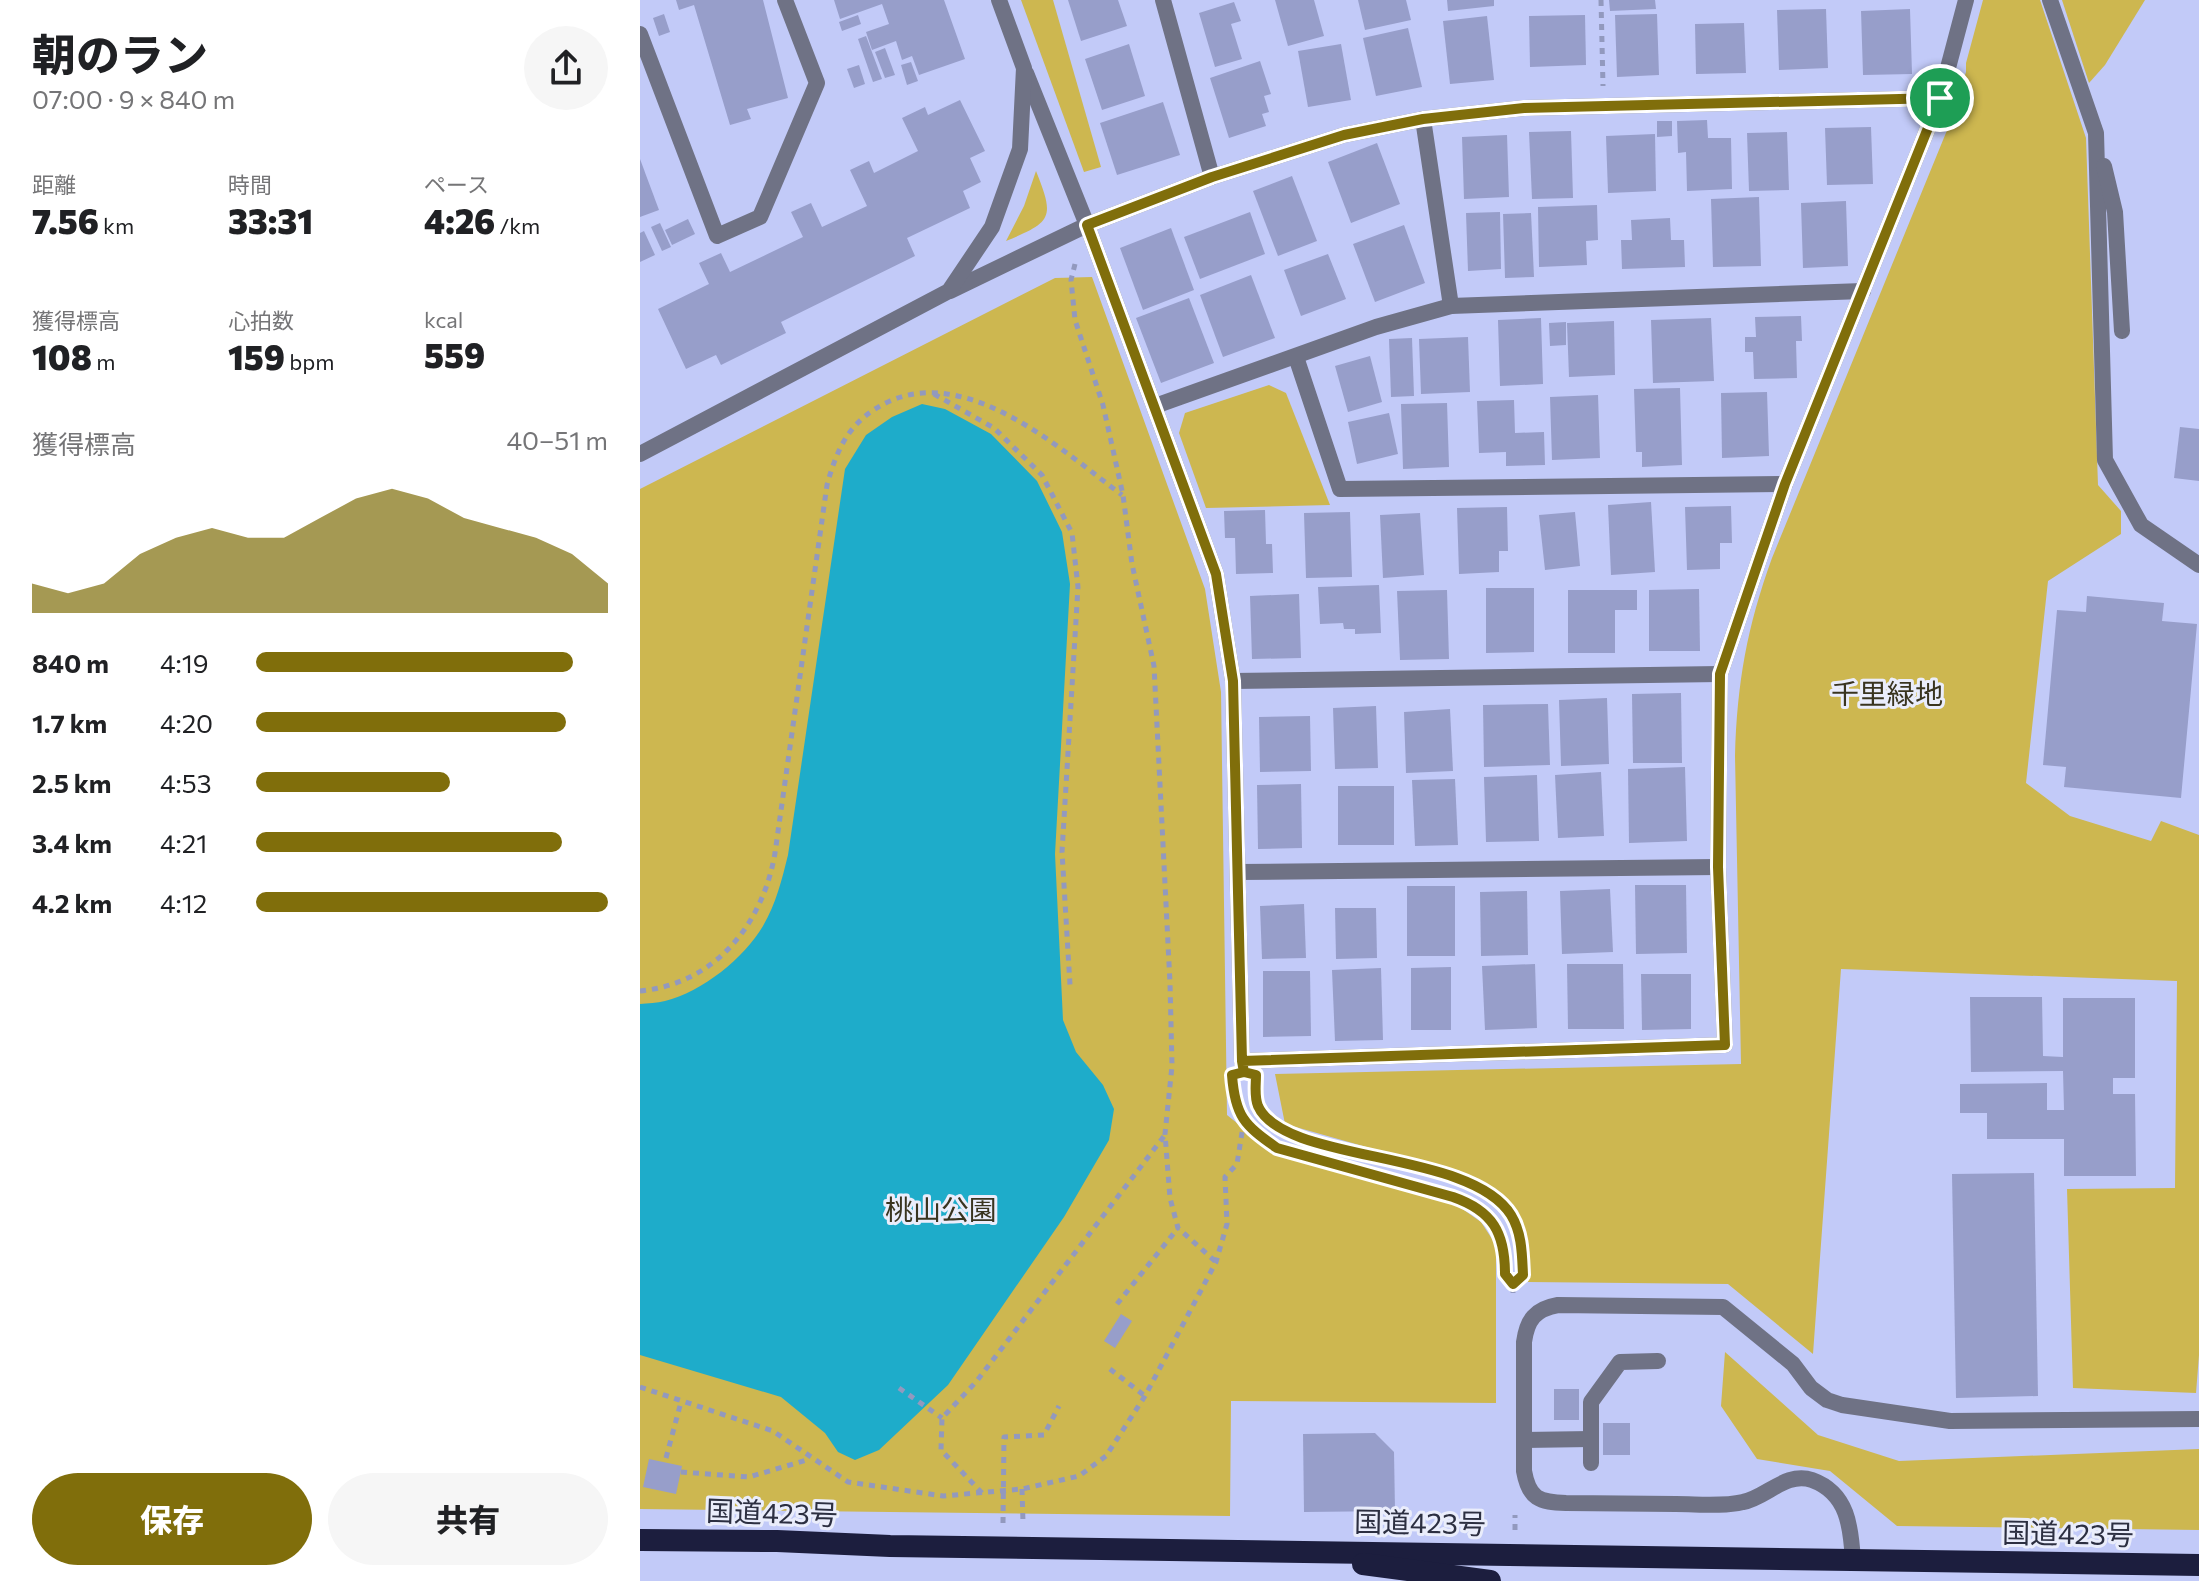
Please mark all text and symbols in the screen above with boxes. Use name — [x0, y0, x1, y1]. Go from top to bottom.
text: 朝のラン — [32, 26, 208, 80]
button: share — [524, 26, 608, 110]
pin — [1906, 64, 1974, 132]
icon: arrive — [1918, 76, 1962, 120]
text: 07:00 · 9 × 840 m — [32, 83, 235, 114]
text: 距離 — [32, 171, 76, 198]
text: 時間 — [228, 171, 272, 198]
text: ペース — [424, 171, 489, 198]
text: 7.56 — [32, 199, 99, 241]
text: 33:31 — [228, 199, 313, 241]
text: 4:26 — [424, 199, 495, 241]
text: km — [99, 212, 134, 239]
text: /km — [495, 212, 540, 239]
text: kcal — [424, 306, 463, 333]
text: 獲得標高 — [32, 307, 120, 334]
text: 心拍数 — [228, 307, 294, 334]
text: 559 — [424, 333, 485, 375]
text: 108 — [32, 335, 92, 377]
text: 159 — [228, 335, 285, 377]
text: m — [92, 348, 115, 375]
text: bpm — [285, 348, 334, 375]
text: 40–51 m — [506, 424, 608, 455]
text: 獲得標高 — [32, 428, 136, 459]
text: 840 m — [32, 647, 109, 678]
text: 4:19 — [160, 647, 209, 678]
park label: 千里緑地 — [1831, 676, 1943, 710]
text: 1.7 km — [32, 707, 107, 738]
text: 4:20 — [160, 707, 213, 738]
text: 2.5 km — [32, 767, 111, 798]
text: 4:53 — [160, 767, 212, 798]
text: 3.4 km — [32, 827, 112, 858]
text: 4:21 — [160, 827, 207, 858]
text: 4.2 km — [32, 887, 112, 918]
text: 4:12 — [160, 887, 207, 918]
park label: 桃山公園 — [885, 1192, 997, 1226]
button: 保存 — [32, 1473, 312, 1565]
button: 共有 — [328, 1473, 608, 1565]
street label: 国道423号 — [706, 1493, 839, 1531]
street label: 国道423号 — [1354, 1504, 1486, 1540]
street label: 国道423号 — [2002, 1515, 2134, 1551]

